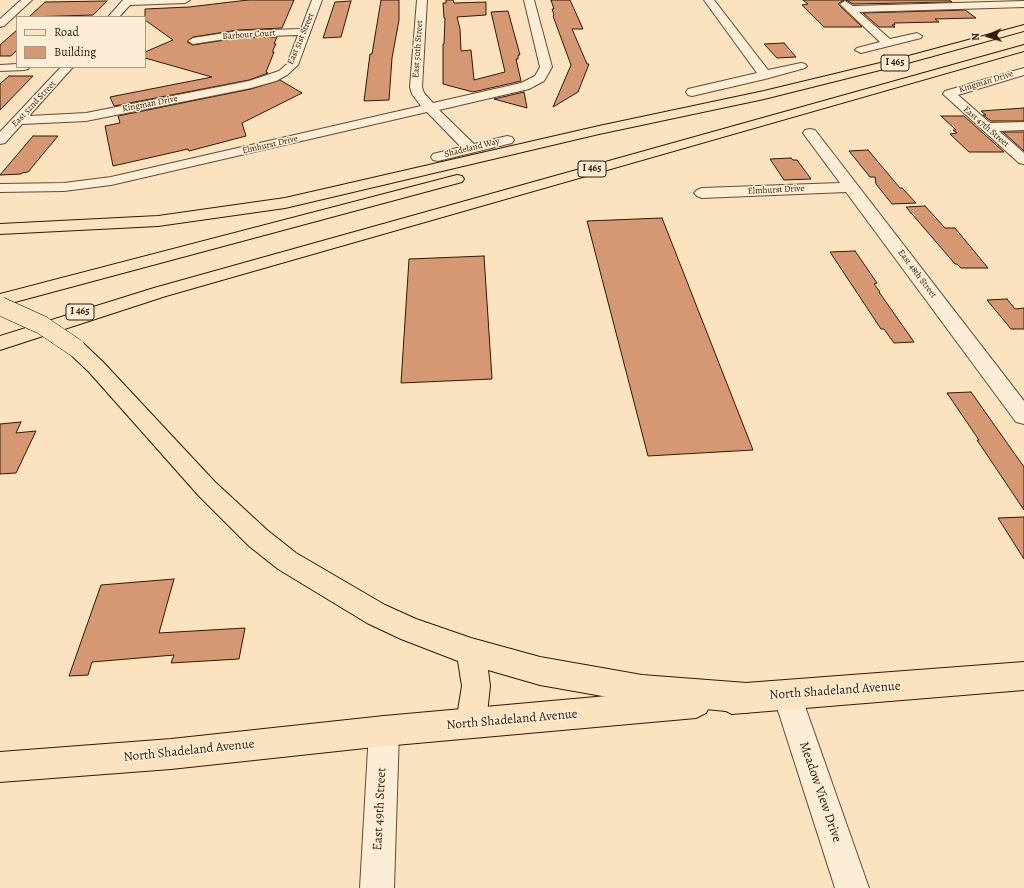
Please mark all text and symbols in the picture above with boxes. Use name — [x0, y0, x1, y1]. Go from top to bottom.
street label: East 51st Street — [285, 12, 317, 66]
legend — [16, 16, 146, 68]
north arrow — [968, 16, 1008, 56]
street label: East 50th Street — [411, 20, 425, 78]
text: Road — [54, 24, 79, 40]
street label: Barbour Court — [222, 28, 276, 42]
text: N — [968, 32, 983, 41]
text: Building — [54, 44, 96, 60]
road number: I 465 — [881, 55, 909, 71]
street label: Kingman Drive — [958, 69, 1014, 95]
street label: East 52nd Street — [10, 79, 58, 129]
street label: Kingman Drive — [121, 93, 179, 115]
street label: East 47th Street — [961, 104, 1011, 150]
street label: Elmhurst Drive — [241, 133, 299, 157]
street label: Shadeland Way — [443, 136, 501, 160]
road number: I 465 — [578, 161, 606, 177]
street label: Elmhurst Drive — [747, 183, 805, 197]
street label: East 48th Street — [895, 248, 939, 300]
road number: I 465 — [66, 304, 94, 320]
street label: North Shadeland Avenue — [769, 679, 901, 703]
street label: North Shadeland Avenue — [446, 706, 578, 734]
street label: North Shadeland Avenue — [123, 736, 255, 766]
street label: Meadow View Drive — [795, 740, 845, 844]
street label: East 49th Street — [370, 767, 390, 851]

